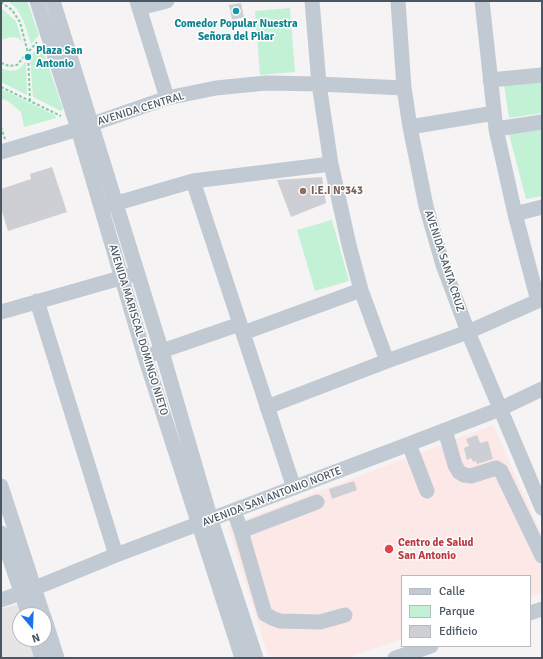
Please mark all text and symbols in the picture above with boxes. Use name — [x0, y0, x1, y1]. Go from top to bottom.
marker: Comedor Popular Nuestra Señora del Pilar — [231, 6, 241, 16]
place label: Comedor Popular Nuestra Señora del Pilar — [174, 17, 298, 43]
place label: Plaza San Antonio — [36, 44, 82, 70]
marker: Plaza San Antonio — [23, 52, 33, 62]
street label: AVENIDA CENTRAL — [96, 89, 186, 129]
place label: I.E.I N°343 — [311, 184, 363, 198]
marker: I.E.I N°343 — [298, 186, 308, 196]
street label: AVENIDA SANTA CRUZ — [421, 208, 467, 314]
street label: AVENIDA MARISCAL DOMINGO NIETO — [106, 243, 170, 417]
street label: AVENIDA SAN ANTONIO NORTE — [201, 464, 343, 530]
place label: Centro de Salud San Antonio — [398, 536, 473, 562]
marker: Centro de Salud San Antonio — [383, 543, 395, 555]
legend — [401, 575, 531, 647]
text: Calle — [439, 584, 465, 599]
text: Parque — [439, 604, 475, 619]
north arrow — [12, 607, 52, 647]
text: Edificio — [439, 624, 477, 639]
text: N — [30, 630, 41, 645]

